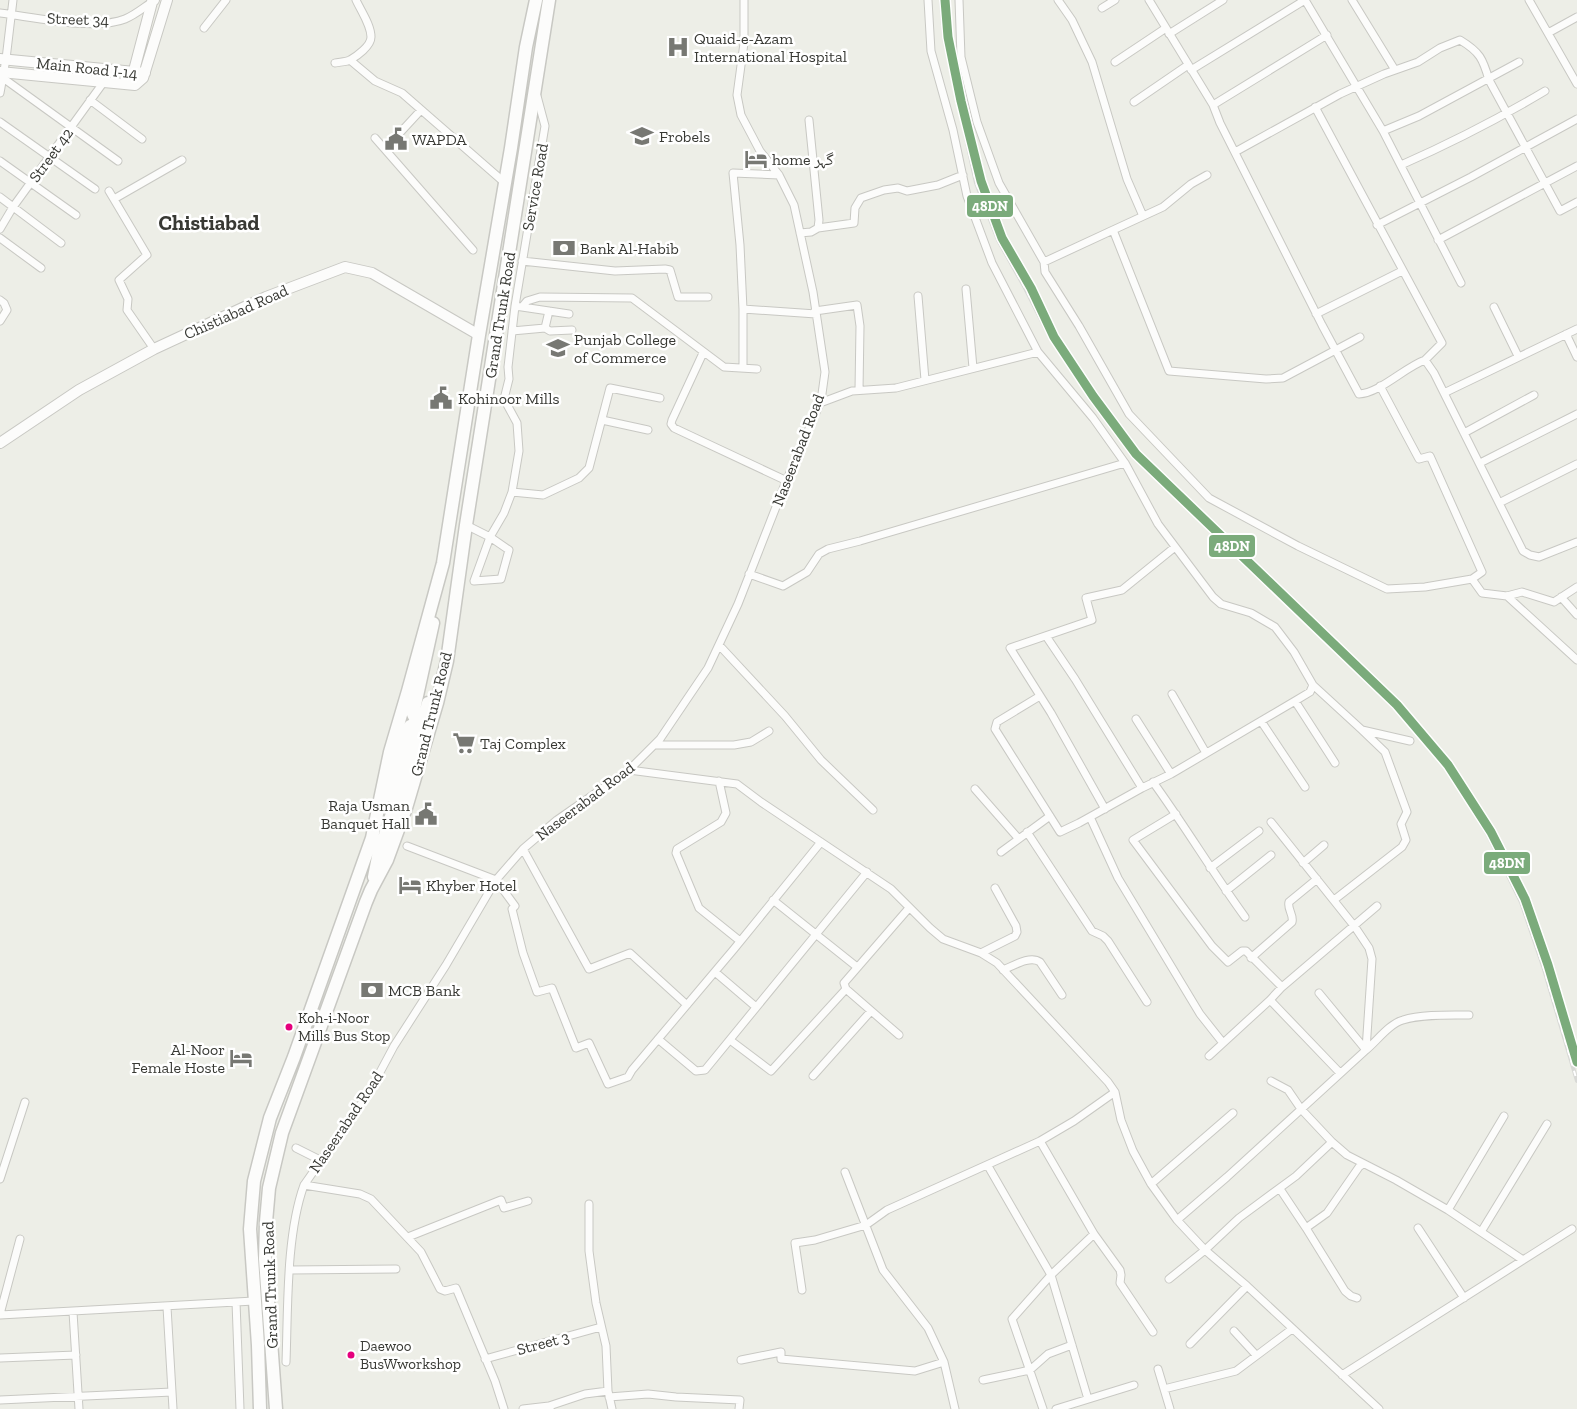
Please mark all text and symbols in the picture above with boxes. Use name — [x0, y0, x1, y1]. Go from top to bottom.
street label: Street 34 — [47, 8, 110, 30]
place label: Quaid-e-Azam International Hospital — [694, 29, 847, 66]
hospital icon: Quaid-e-Azam International Hospital — [665, 34, 691, 60]
street label: Main Road I-14 — [35, 53, 139, 83]
school or university icon: Frobels — [629, 123, 655, 149]
street label: Street 42 — [25, 124, 77, 186]
public building icon: WAPDA — [383, 126, 409, 152]
place label: Frobels — [659, 127, 710, 146]
place label: WAPDA — [412, 130, 467, 149]
street label: Service Road — [518, 142, 552, 232]
hotel icon: home گہر — [743, 146, 769, 172]
place label: home گہر — [772, 150, 834, 169]
line badge: 48DN — [966, 194, 1014, 218]
text: 48DN — [972, 198, 1008, 215]
district label: Chistiabad — [158, 210, 260, 235]
bank icon: Bank Al-Habib — [551, 235, 577, 261]
place label: Bank Al-Habib — [580, 239, 679, 258]
street label: Grand Trunk Road — [481, 250, 519, 380]
street label: Chistiabad Road — [181, 280, 291, 343]
place label: Punjab College of Commerce — [574, 330, 676, 367]
school or university icon: Punjab College of Commerce — [545, 335, 571, 361]
public building icon: Kohinoor Mills — [428, 385, 454, 411]
place label: Kohinoor Mills — [458, 389, 559, 408]
street label: Naseerabad Road — [768, 391, 828, 509]
line badge: 48DN — [1208, 534, 1256, 558]
text: 48DN — [1214, 538, 1250, 555]
street label: Grand Trunk Road — [406, 650, 456, 778]
supermarket icon: Taj Complex — [451, 730, 477, 756]
place label: Taj Complex — [480, 734, 566, 753]
street label: Naseerabad Road — [532, 758, 638, 844]
place label: Raja Usman Banquet Hall — [321, 796, 411, 833]
public building icon: Raja Usman Banquet Hall — [413, 801, 439, 827]
line badge: 48DN — [1483, 851, 1531, 875]
text: 48DN — [1489, 855, 1525, 872]
hotel icon: Khyber Hotel — [397, 872, 423, 898]
place label: Khyber Hotel — [426, 876, 517, 895]
bank icon: MCB Bank — [359, 977, 385, 1003]
place label: MCB Bank — [388, 981, 461, 1000]
place label: Koh-i-Noor Mills Bus Stop — [298, 1009, 390, 1045]
marker: Koh-i-Noor Mills Bus Stop — [284, 1022, 294, 1032]
place label: Al-Noor Female Hoste — [132, 1040, 225, 1077]
hotel icon: Al-Noor Female Hoste — [228, 1045, 254, 1071]
street label: Naseerabad Road — [305, 1067, 387, 1177]
street label: Grand Trunk Road — [258, 1221, 282, 1349]
street label: Street 3 — [515, 1327, 572, 1359]
place label: Daewoo BusWworkshop — [360, 1337, 461, 1373]
marker: Daewoo BusWworkshop — [346, 1350, 356, 1360]

